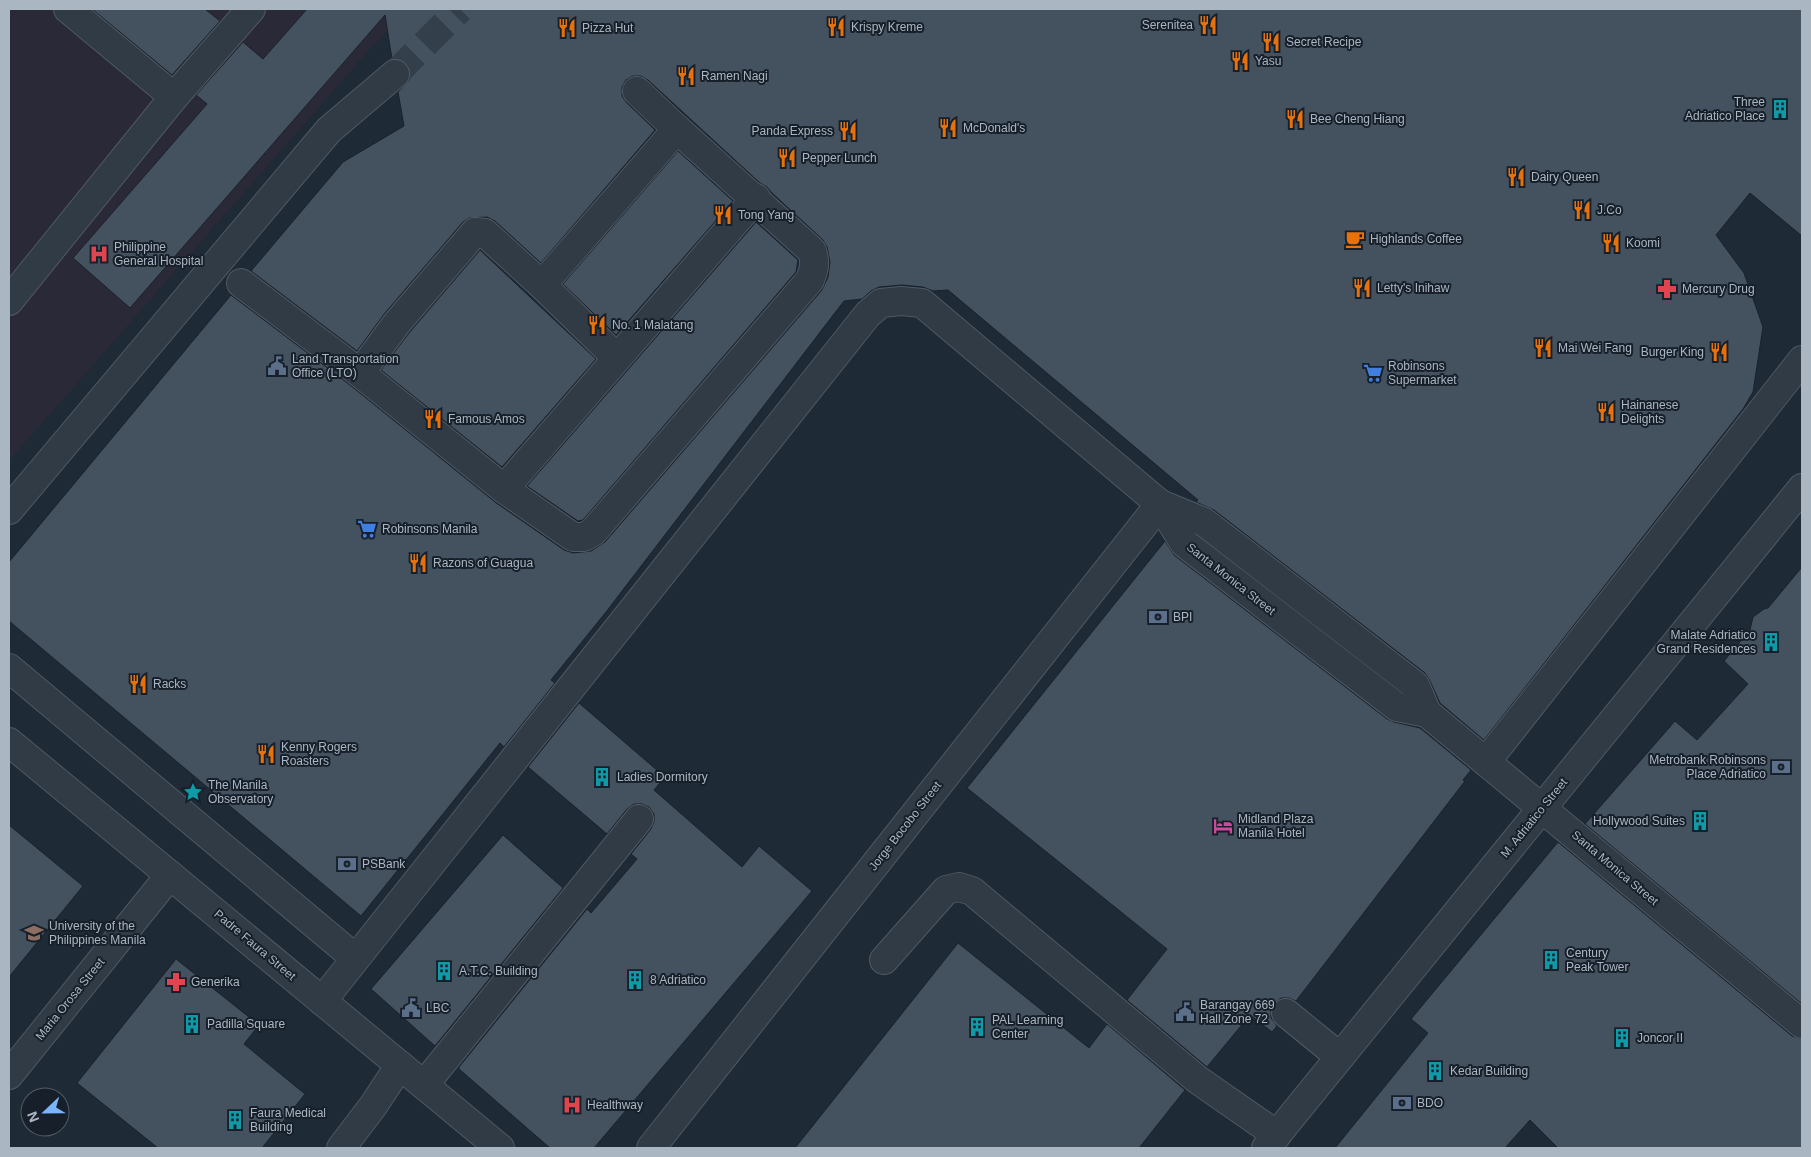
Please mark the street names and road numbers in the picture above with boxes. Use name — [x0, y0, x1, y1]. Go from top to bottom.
street label: Santa Monica Street — [1184, 540, 1279, 618]
street label: M. Adriatico Street — [1498, 775, 1571, 861]
street label: Jorge Bocobo Street — [866, 778, 945, 873]
street label: Santa Monica Street — [1569, 828, 1662, 909]
street label: Padre Faura Street — [211, 907, 299, 984]
street label: Maria Orosa Street — [33, 955, 108, 1043]

